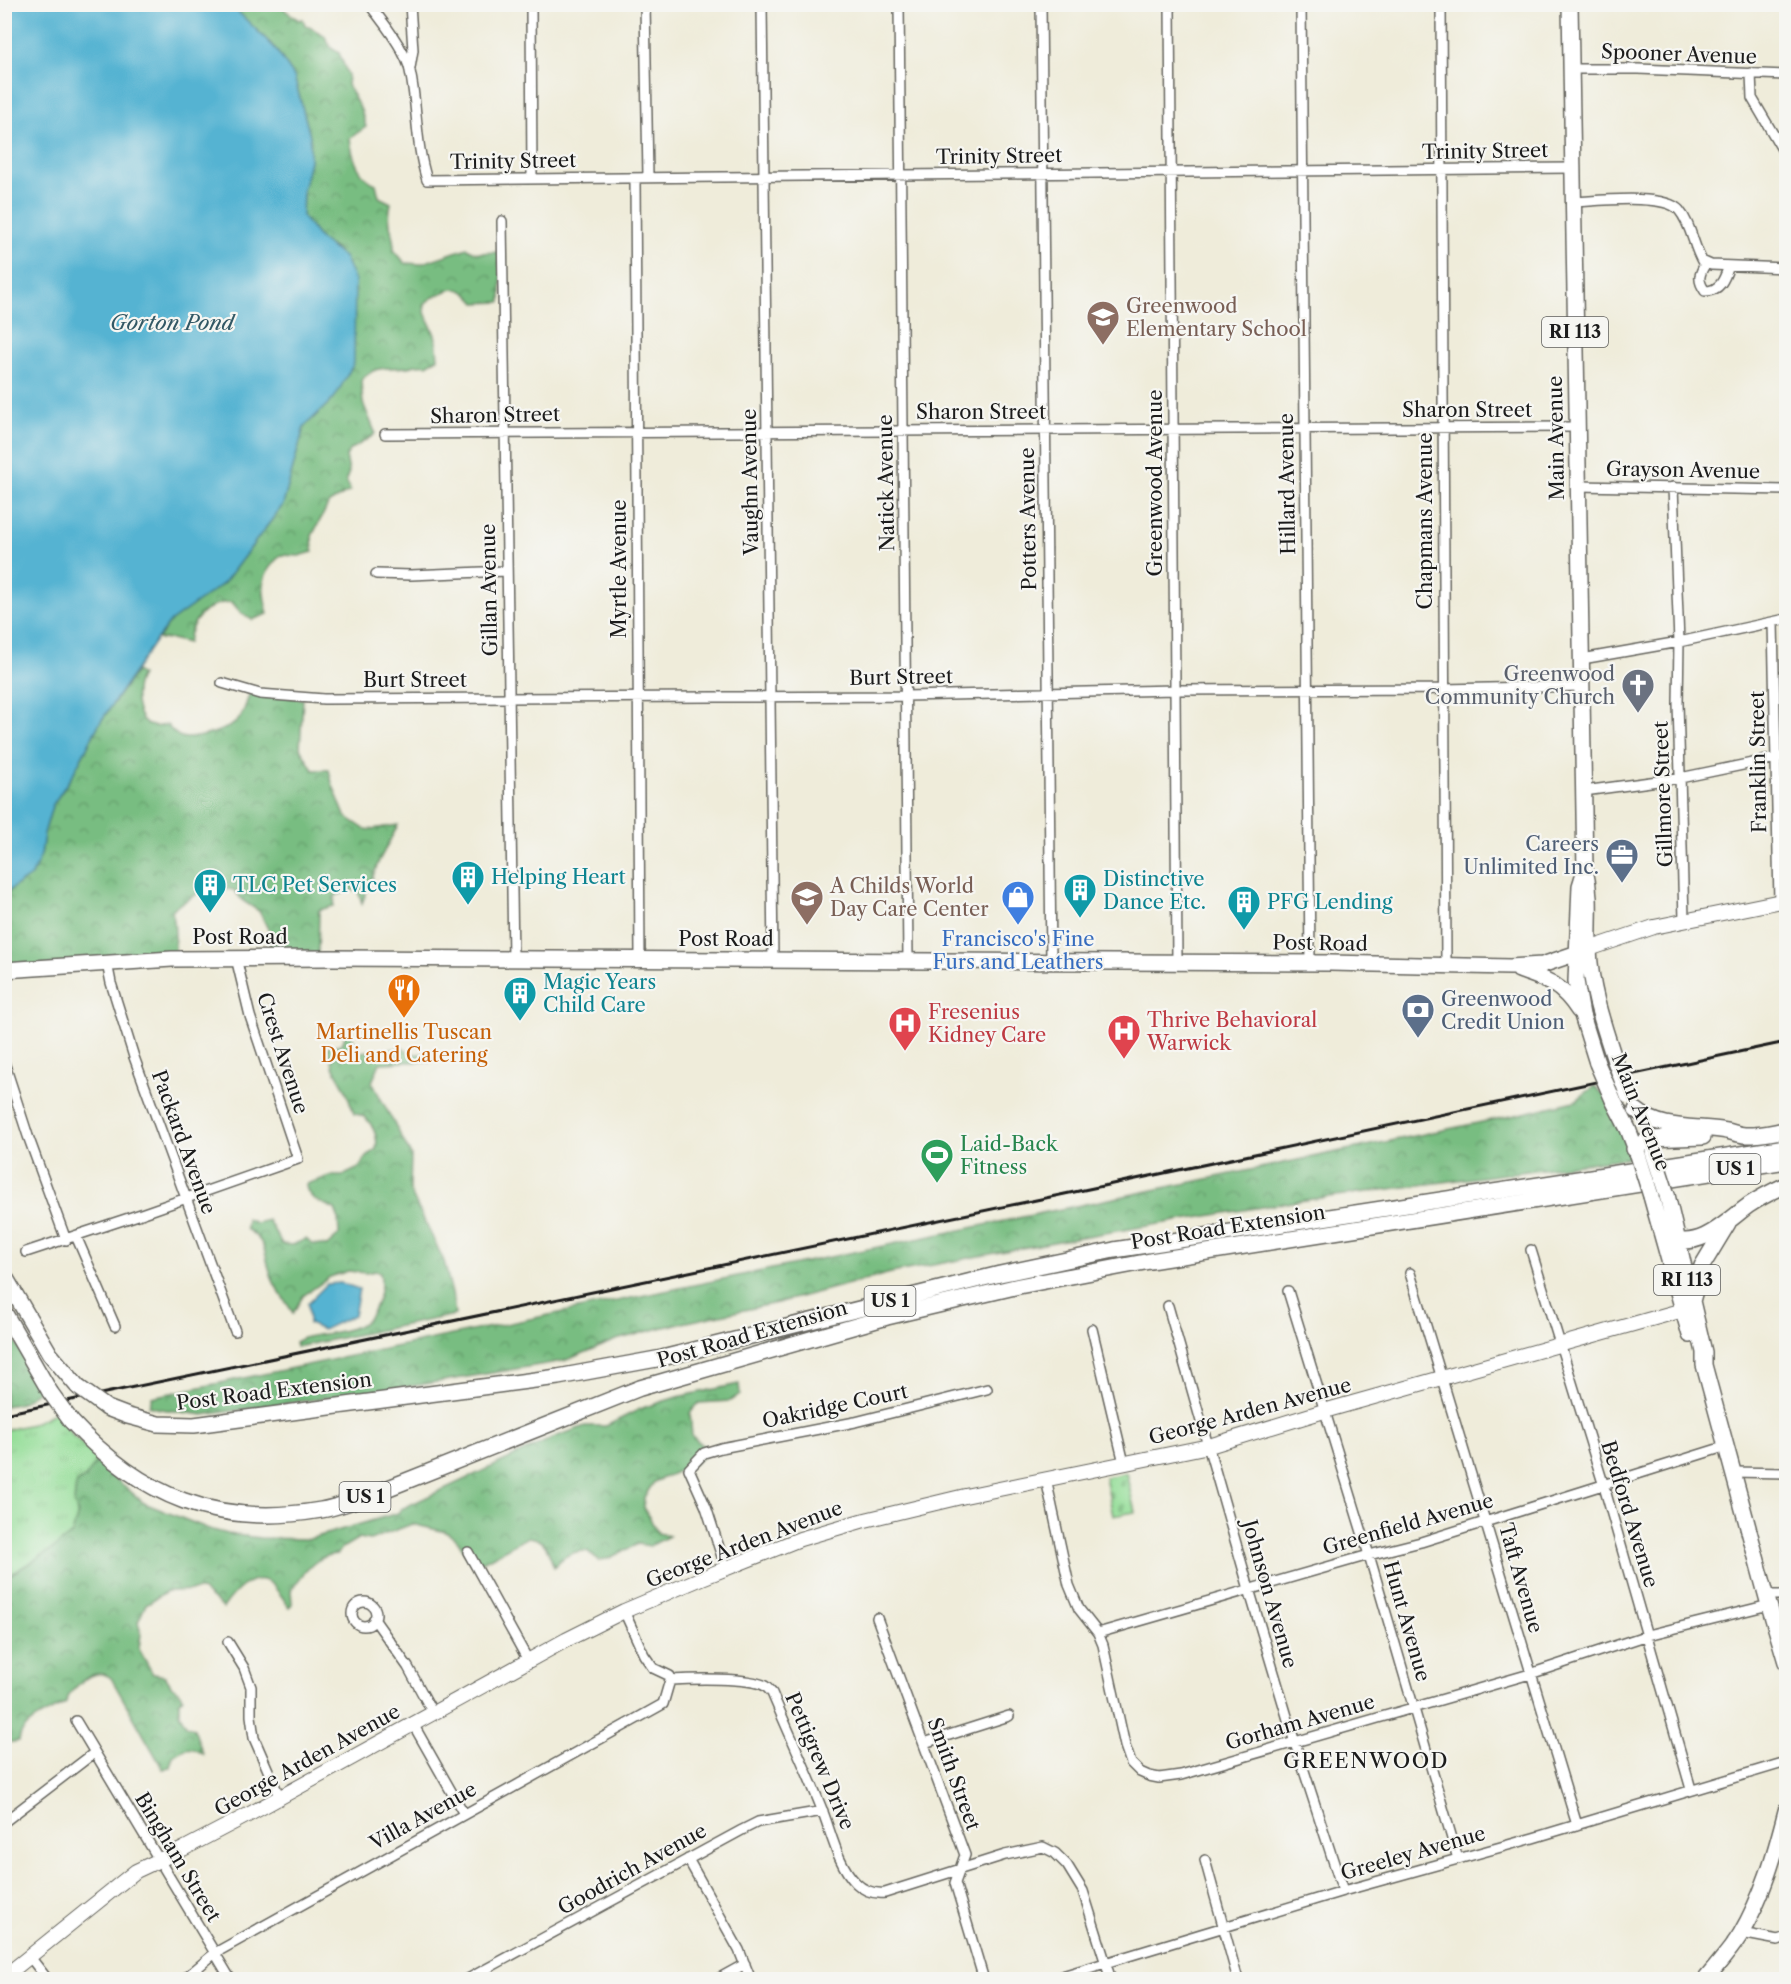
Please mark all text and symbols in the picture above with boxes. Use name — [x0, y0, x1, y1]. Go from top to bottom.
street label: Spooner Avenue — [1601, 39, 1757, 69]
street label: Trinity Street — [1422, 138, 1548, 164]
street label: Trinity Street — [936, 143, 1062, 169]
street label: Trinity Street — [450, 148, 576, 174]
place label: Greenwood Elementary School — [1126, 294, 1307, 341]
school or university icon: Greenwood Elementary School — [1085, 299, 1121, 346]
water label: Gorton Pond — [110, 310, 237, 335]
road number: RI 113 — [1542, 317, 1608, 347]
street label: Main Avenue — [1543, 375, 1569, 501]
street label: Greenwood Avenue — [1143, 389, 1167, 577]
street label: Sharon Street — [1402, 398, 1532, 422]
street label: Sharon Street — [916, 400, 1046, 424]
street label: Sharon Street — [430, 402, 560, 428]
street label: Vaughn Avenue — [737, 408, 763, 557]
street label: Hillard Avenue — [1274, 413, 1300, 555]
street label: Natick Avenue — [873, 414, 899, 552]
street label: Chapmans Avenue — [1413, 433, 1437, 609]
street label: Potters Avenue — [1015, 447, 1041, 591]
street label: Grayson Avenue — [1606, 457, 1760, 483]
street label: Myrtle Avenue — [607, 499, 631, 639]
street label: Gillan Avenue — [476, 523, 502, 657]
place label: Greenwood Community Church — [1425, 662, 1615, 709]
street label: Burt Street — [849, 664, 953, 690]
church icon: Greenwood Community Church — [1620, 667, 1656, 714]
street label: Burt Street — [363, 668, 467, 692]
street label: Franklin Street — [1745, 691, 1771, 833]
street label: Gillmore Street — [1648, 720, 1678, 868]
place label: Careers Unlimited Inc. — [1463, 832, 1599, 879]
office icon: Careers Unlimited Inc. — [1604, 837, 1640, 884]
building icon: Helping Heart — [450, 859, 486, 906]
place label: Helping Heart — [491, 865, 626, 889]
building icon: TLC Pet Services — [192, 867, 228, 914]
place label: Distinctive Dance Etc. — [1103, 867, 1206, 914]
building icon: Distinctive Dance Etc. — [1062, 872, 1098, 919]
place label: TLC Pet Services — [233, 873, 397, 897]
place label: A Childs World Day Care Center — [829, 874, 989, 921]
school or university icon: A Childs World Day Care Center — [789, 879, 825, 926]
shop icon: Francisco's Fine Furs and Leathers — [1000, 879, 1036, 926]
building icon: PFG Lending — [1226, 884, 1262, 931]
place label: PFG Lending — [1267, 890, 1393, 914]
street label: Post Road — [192, 925, 288, 949]
street label: Post Road — [678, 927, 774, 951]
place label: Francisco's Fine Furs and Leathers — [932, 927, 1104, 974]
street label: Post Road — [1272, 930, 1368, 956]
place label: Magic Years Child Care — [543, 970, 656, 1017]
restaurant icon: Martinellis Tuscan Deli and Catering — [386, 972, 422, 1019]
building icon: Magic Years Child Care — [502, 975, 538, 1022]
place label: Greenwood Credit Union — [1441, 987, 1565, 1034]
street label: Crest Avenue — [252, 989, 314, 1117]
bank icon: Greenwood Credit Union — [1400, 992, 1436, 1039]
place label: Fresenius Kidney Care — [928, 1000, 1046, 1047]
hospital icon: Fresenius Kidney Care — [887, 1005, 923, 1052]
place label: Thrive Behavioral Warwick — [1146, 1008, 1317, 1055]
hospital icon: Thrive Behavioral Warwick — [1106, 1013, 1142, 1060]
place label: Martinellis Tuscan Deli and Catering — [316, 1020, 493, 1067]
street label: Main Avenue — [1606, 1050, 1676, 1174]
street label: Packard Avenue — [147, 1067, 221, 1217]
place label: Laid-Back Fitness — [960, 1132, 1059, 1179]
sports icon: Laid-Back Fitness — [919, 1137, 955, 1184]
road number: US 1 — [1710, 1154, 1760, 1184]
street label: Post Road Extension — [1129, 1200, 1327, 1254]
road number: RI 113 — [1654, 1265, 1720, 1295]
road number: US 1 — [864, 1286, 916, 1316]
street label: Post Road Extension — [654, 1295, 850, 1373]
street label: Post Road Extension — [175, 1367, 373, 1415]
street label: George Arden Avenue — [1146, 1372, 1354, 1450]
street label: Oakridge Court — [760, 1379, 910, 1433]
street label: Bedford Avenue — [1596, 1438, 1664, 1590]
road number: US 1 — [340, 1482, 391, 1512]
street label: Greenfield Avenue — [1320, 1488, 1496, 1560]
street label: George Arden Avenue — [642, 1495, 846, 1593]
street label: Johnson Avenue — [1237, 1514, 1303, 1671]
street label: Taft Avenue — [1494, 1520, 1548, 1636]
street label: Hunt Avenue — [1378, 1558, 1436, 1684]
street label: Pettigrew Drive — [780, 1689, 860, 1833]
street label: Gorham Avenue — [1223, 1689, 1377, 1755]
street label: George Arden Avenue — [210, 1699, 404, 1821]
street label: Smith Street — [922, 1714, 986, 1834]
district label: GREENWOOD — [1283, 1748, 1449, 1773]
street label: Villa Avenue — [365, 1777, 481, 1856]
street label: Bingham Street — [130, 1788, 226, 1926]
street label: Goodrich Avenue — [554, 1818, 710, 1920]
street label: Greeley Avenue — [1338, 1821, 1488, 1885]

